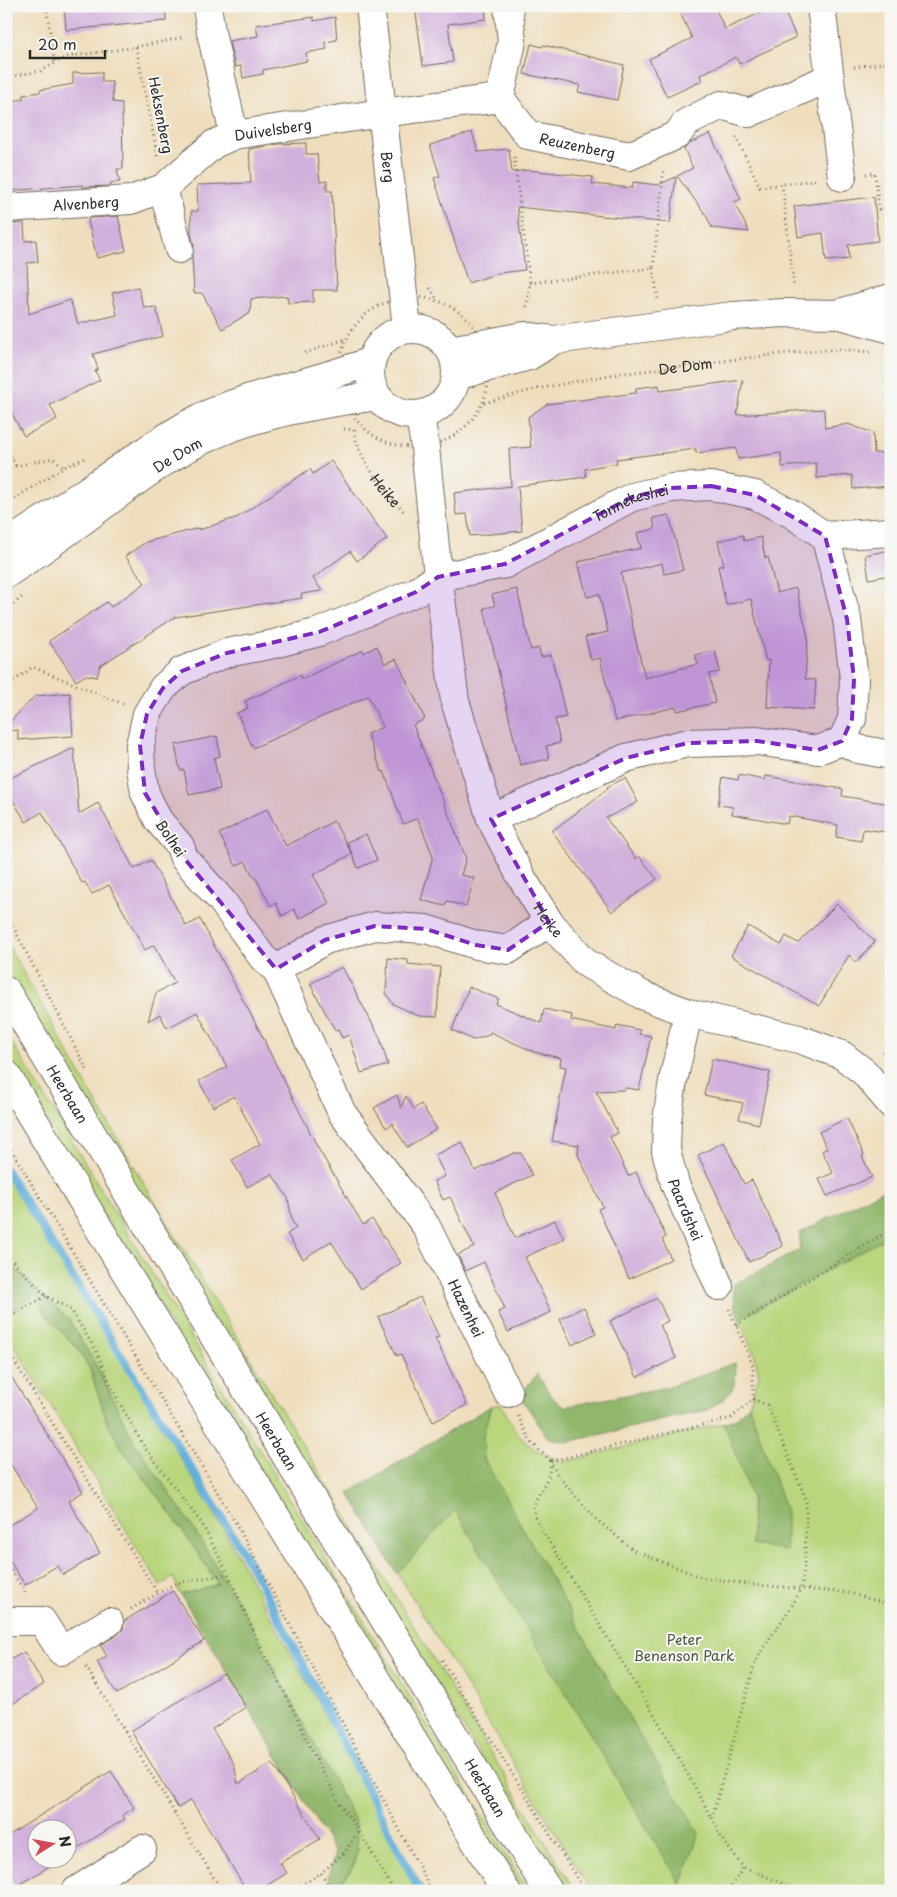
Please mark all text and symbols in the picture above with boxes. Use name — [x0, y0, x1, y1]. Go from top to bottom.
scale bar — [30, 28, 105, 60]
text: 20 m — [38, 32, 77, 55]
street label: Heksenberg — [143, 75, 179, 155]
street label: Duivelsberg — [233, 113, 313, 145]
street label: Reuzenberg — [537, 127, 617, 163]
street label: Berg — [376, 150, 401, 184]
street label: Alvenberg — [52, 190, 120, 215]
street label: De Dom — [657, 352, 713, 379]
street label: De Dom — [148, 432, 206, 477]
street label: Heike — [366, 469, 406, 512]
street label: Tonnekeshei — [589, 478, 671, 526]
street label: Bolhei — [151, 815, 191, 861]
street label: Heike — [529, 899, 568, 942]
street label: Heerbaan — [42, 1060, 94, 1127]
street label: Paardshei — [664, 1176, 709, 1244]
street label: Hazenhei — [443, 1275, 489, 1341]
street label: Heerbaan — [251, 1407, 303, 1474]
park label: Peter Benenson Park — [634, 1629, 735, 1666]
street label: Heerbaan — [460, 1754, 512, 1821]
north arrow — [28, 1820, 78, 1870]
text: N — [54, 1834, 77, 1849]

